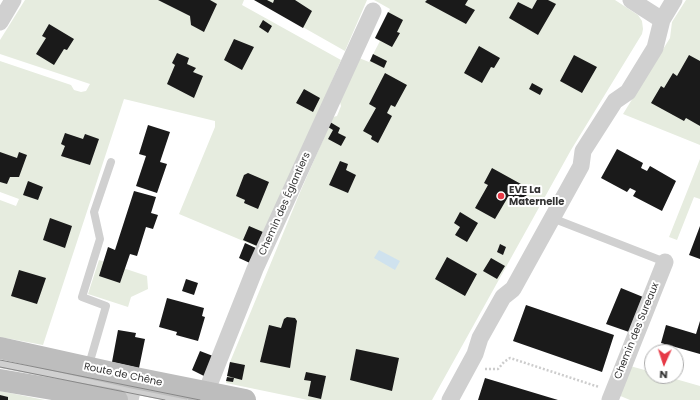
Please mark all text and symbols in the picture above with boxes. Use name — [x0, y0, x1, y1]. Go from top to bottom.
street label: Chemin des Églantiers — [257, 151, 313, 257]
place label: EVE La Maternelle — [509, 184, 564, 208]
marker: EVE La Maternelle — [496, 191, 506, 201]
street label: Chemin des Sureaux — [612, 281, 662, 381]
north arrow — [644, 344, 684, 384]
street label: Route de Chêne — [83, 361, 163, 389]
text: N — [659, 367, 668, 383]

